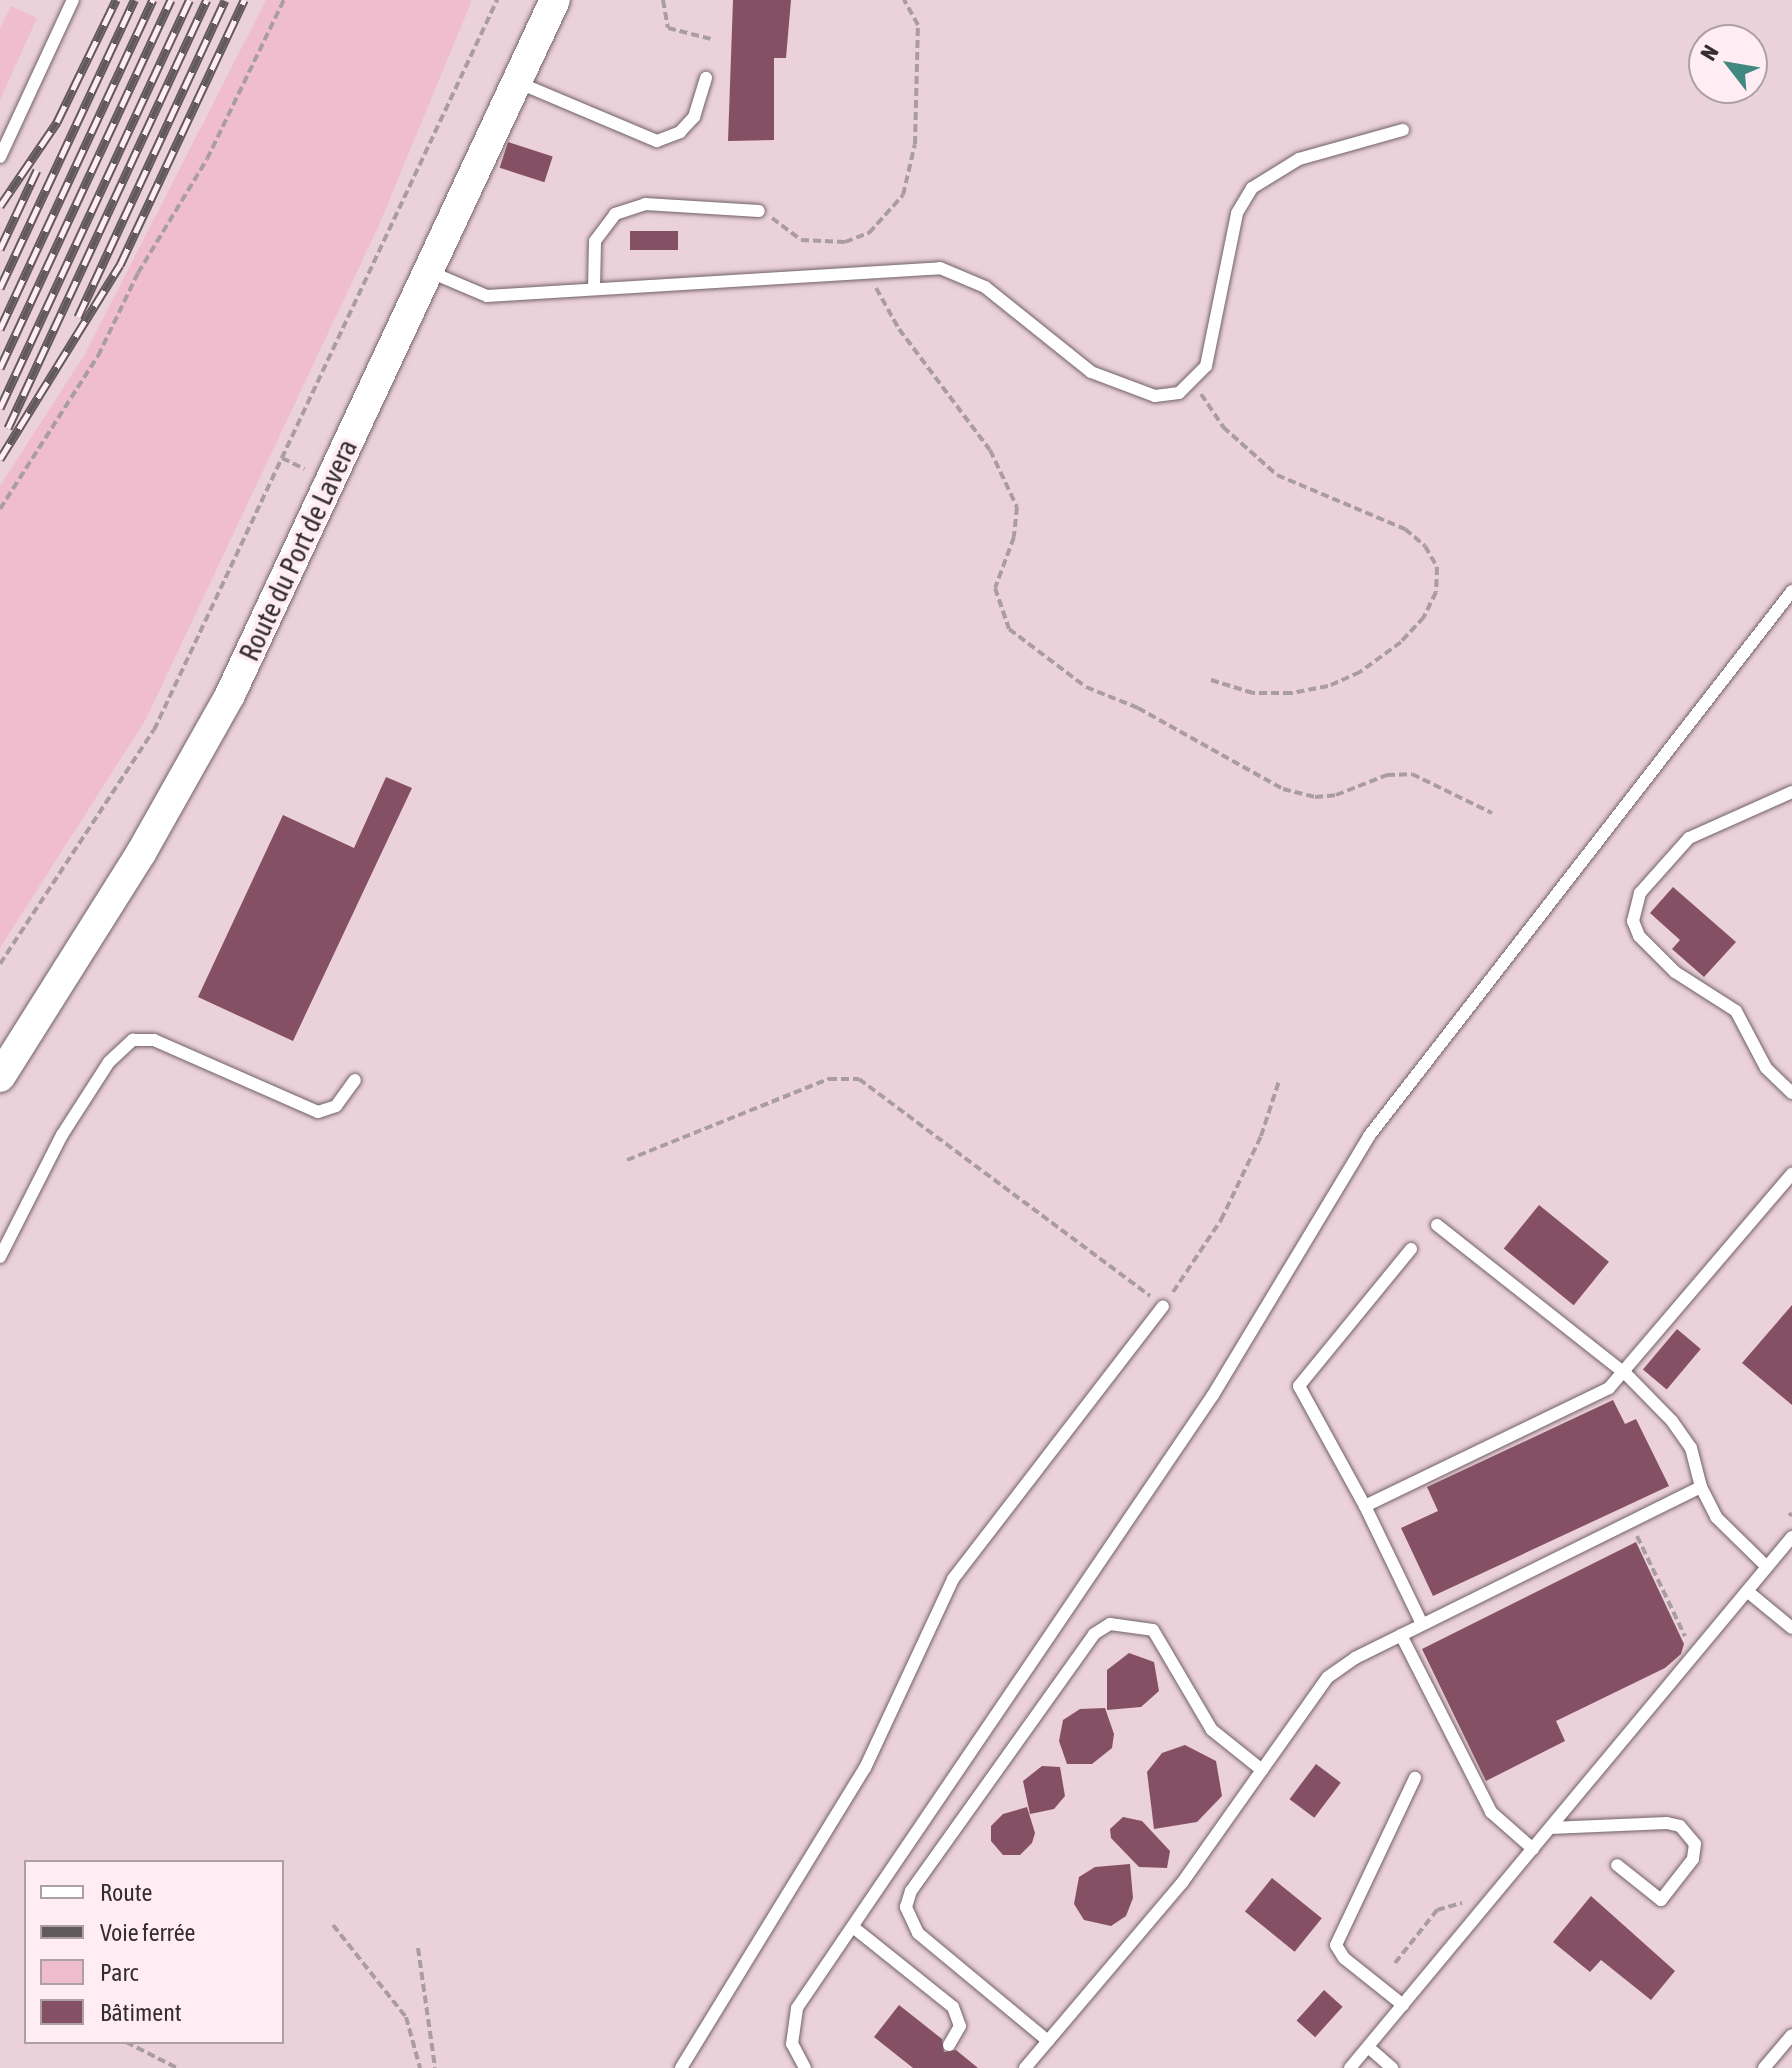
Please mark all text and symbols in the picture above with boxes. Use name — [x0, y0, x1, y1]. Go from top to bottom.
north arrow — [1688, 24, 1768, 104]
text: N — [1695, 40, 1724, 65]
street label: Route du Port de Lavera — [232, 434, 364, 666]
legend — [24, 1860, 284, 2044]
text: Route — [100, 1879, 152, 1906]
text: Voie ferrée — [100, 1919, 195, 1946]
text: Parc — [100, 1959, 138, 1986]
text: Bâtiment — [100, 1999, 182, 2026]

